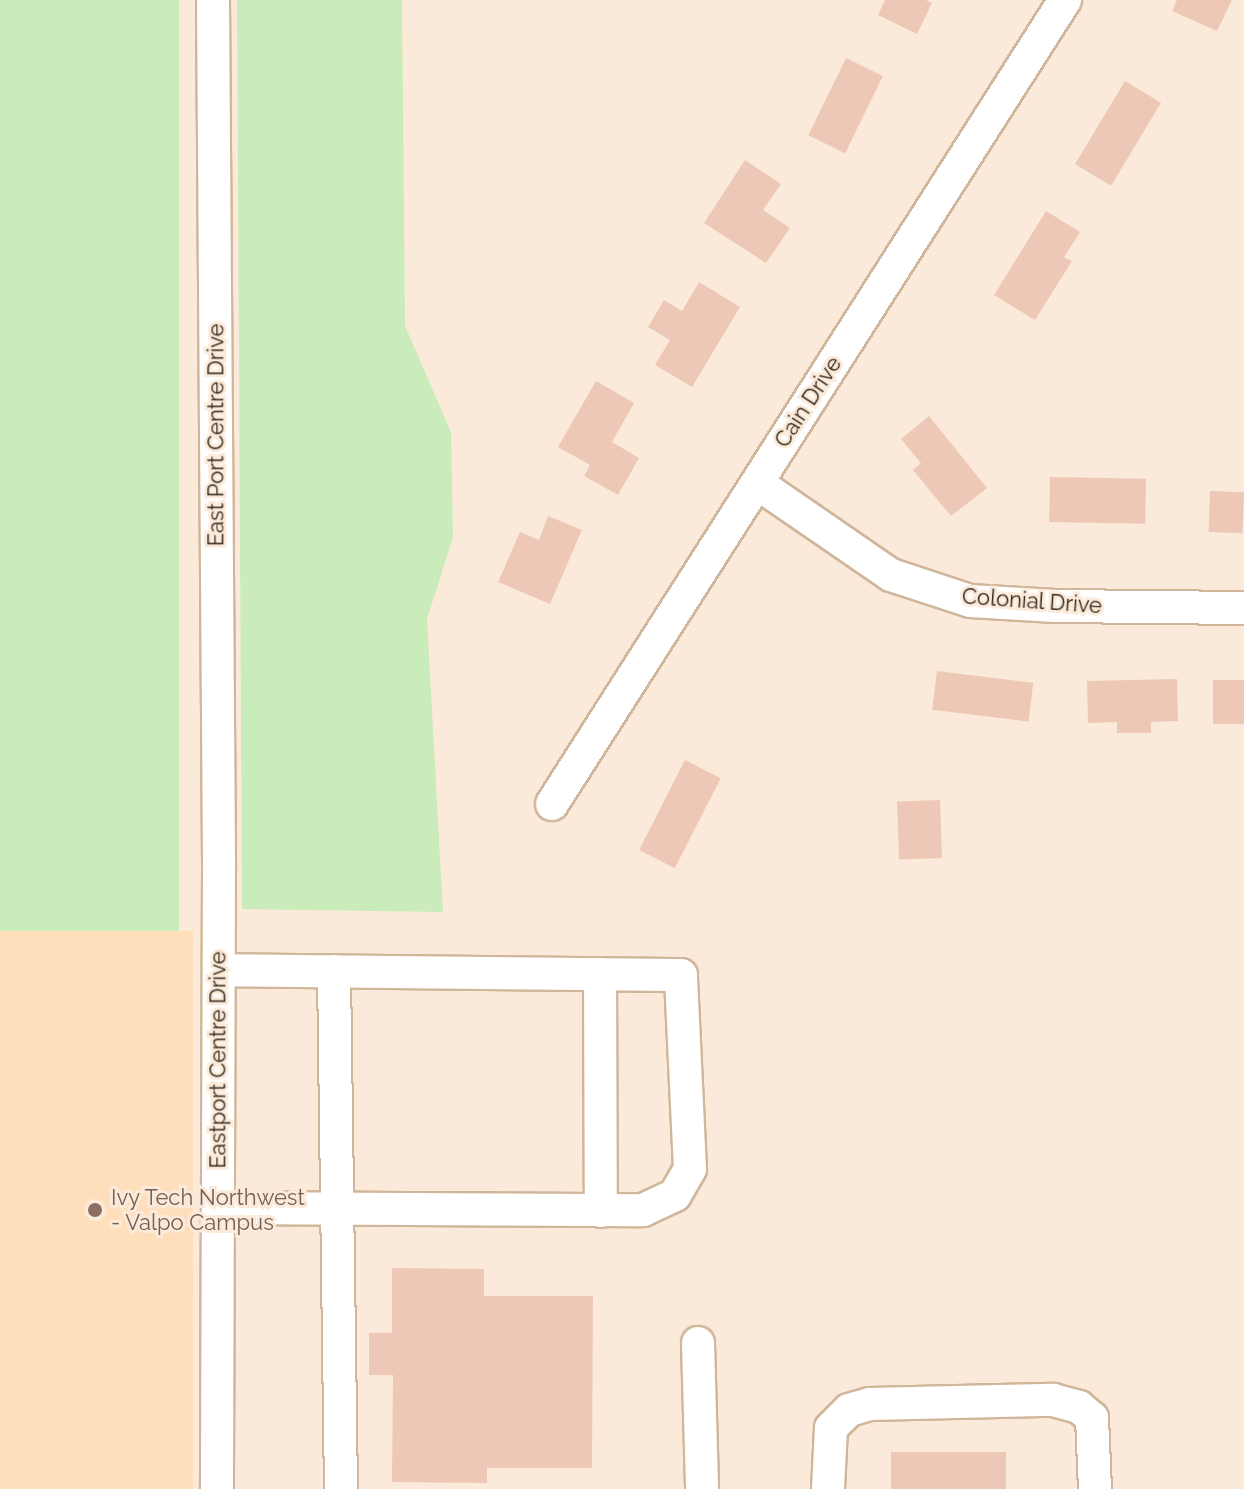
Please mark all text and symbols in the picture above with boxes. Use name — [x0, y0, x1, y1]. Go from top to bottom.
street label: East Port Centre Drive — [203, 324, 229, 546]
street label: Cain Drive — [769, 352, 847, 452]
street label: Colonial Drive — [961, 583, 1103, 619]
street label: Eastport Centre Drive — [205, 951, 231, 1169]
place label: Ivy Tech Northwest - Valpo Campus — [111, 1184, 306, 1236]
marker: Ivy Tech Northwest - Valpo Campus — [86, 1201, 104, 1219]

